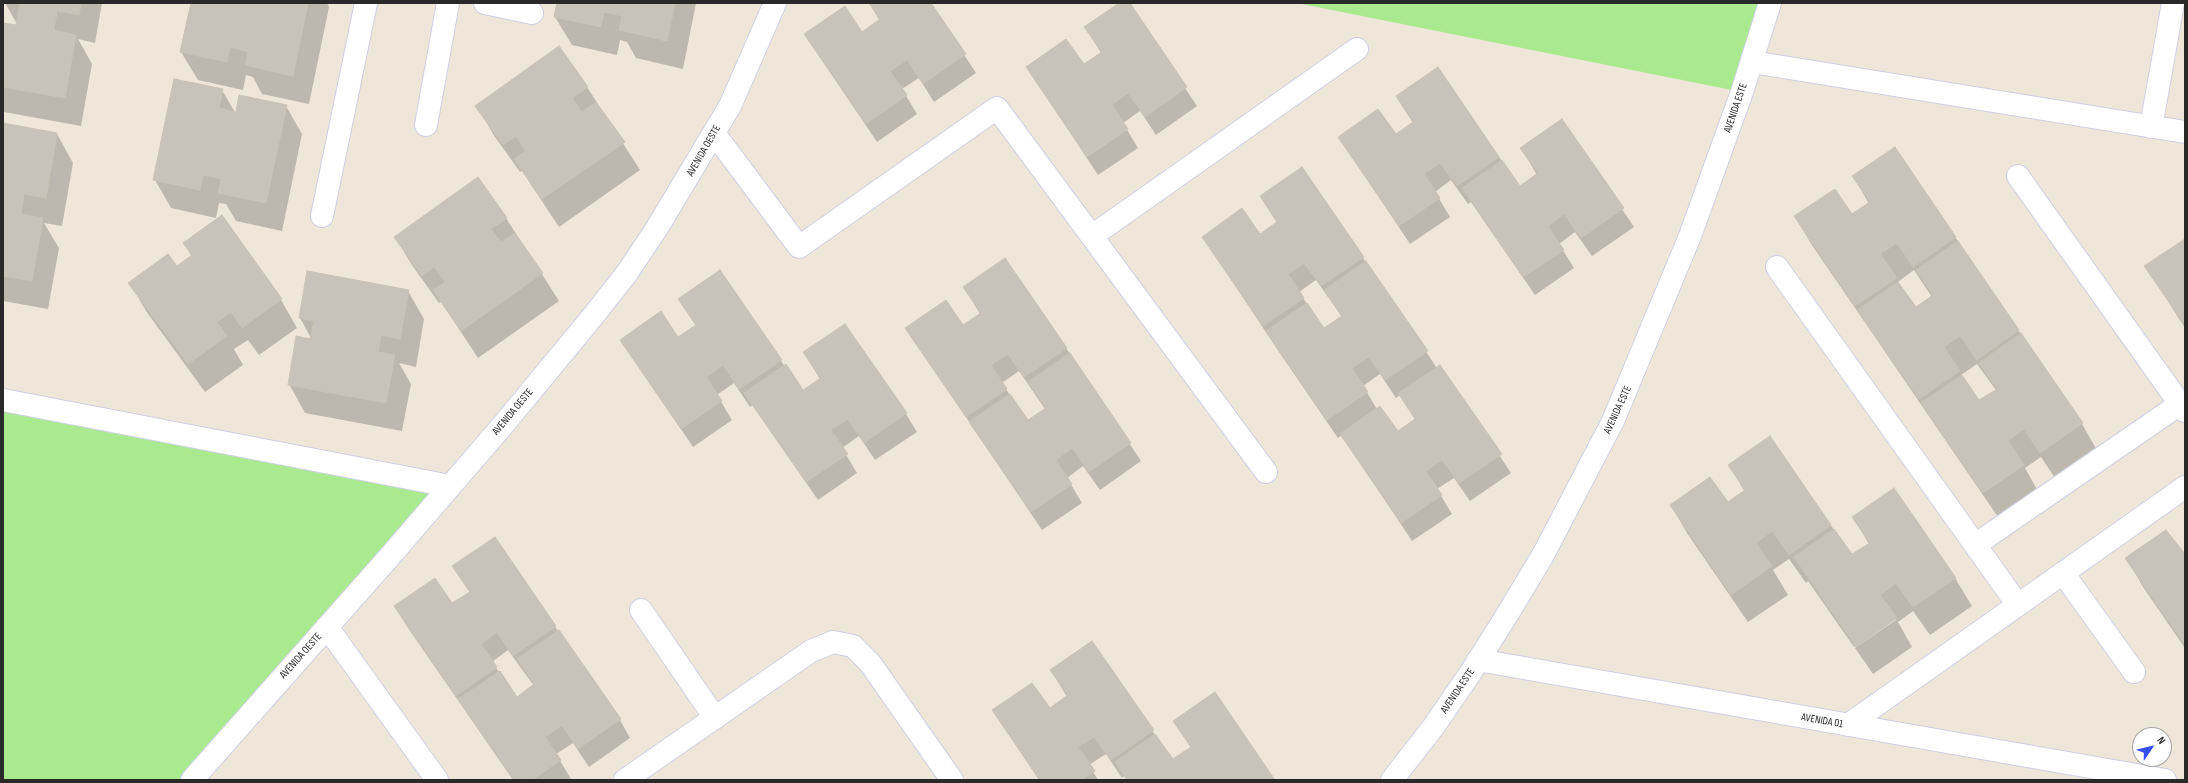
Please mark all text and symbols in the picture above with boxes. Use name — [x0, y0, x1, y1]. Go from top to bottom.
street label: AVENIDA ESTE — [1721, 81, 1751, 135]
street label: AVENIDA OESTE — [684, 123, 724, 179]
street label: AVENIDA ESTE — [1601, 384, 1635, 436]
street label: AVENIDA OESTE — [490, 386, 536, 438]
street label: AVENIDA OESTE — [277, 630, 325, 682]
street label: AVENIDA ESTE — [1438, 666, 1478, 716]
street label: AVENIDA 01 — [1800, 711, 1844, 731]
north arrow — [2132, 727, 2172, 767]
text: N — [2154, 734, 2168, 747]

